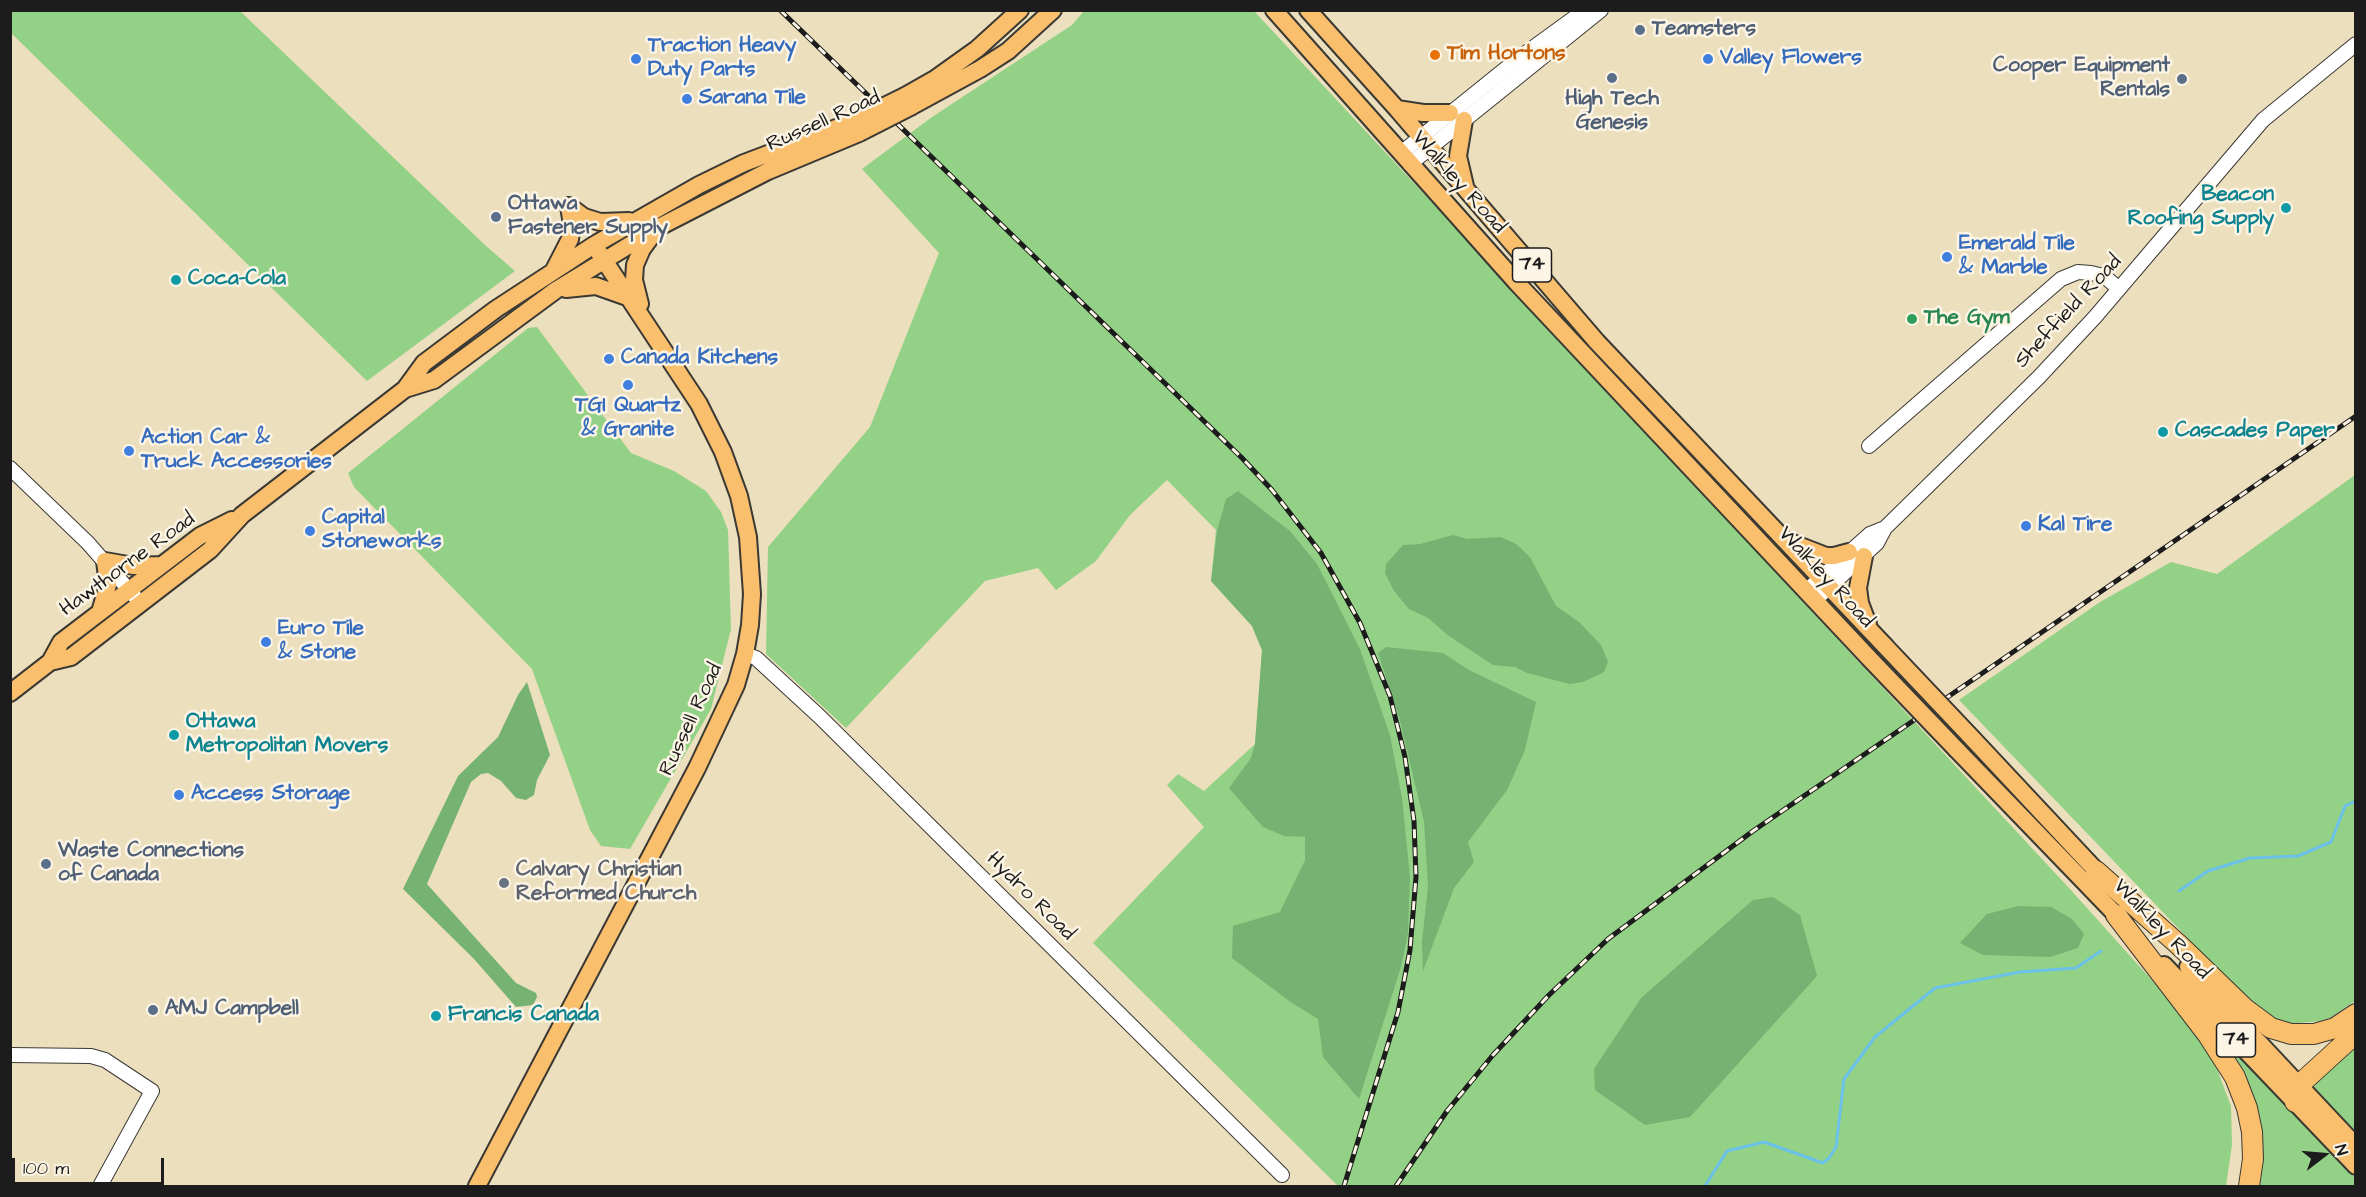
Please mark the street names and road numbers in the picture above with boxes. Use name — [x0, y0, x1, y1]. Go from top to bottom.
street label: Russell Road — [763, 86, 885, 158]
street label: Walkley Road — [1405, 126, 1511, 240]
road number: 74 — [1512, 248, 1552, 282]
street label: Sheffield Road — [2010, 250, 2128, 374]
street label: Hawthorne Road — [55, 507, 201, 623]
street label: Walkley Road — [1772, 522, 1878, 634]
street label: Russell Road — [655, 660, 729, 780]
street label: Hydro Road — [980, 847, 1080, 947]
street label: Walkley Road — [2107, 875, 2215, 985]
road number: 74 — [2216, 1023, 2256, 1057]

